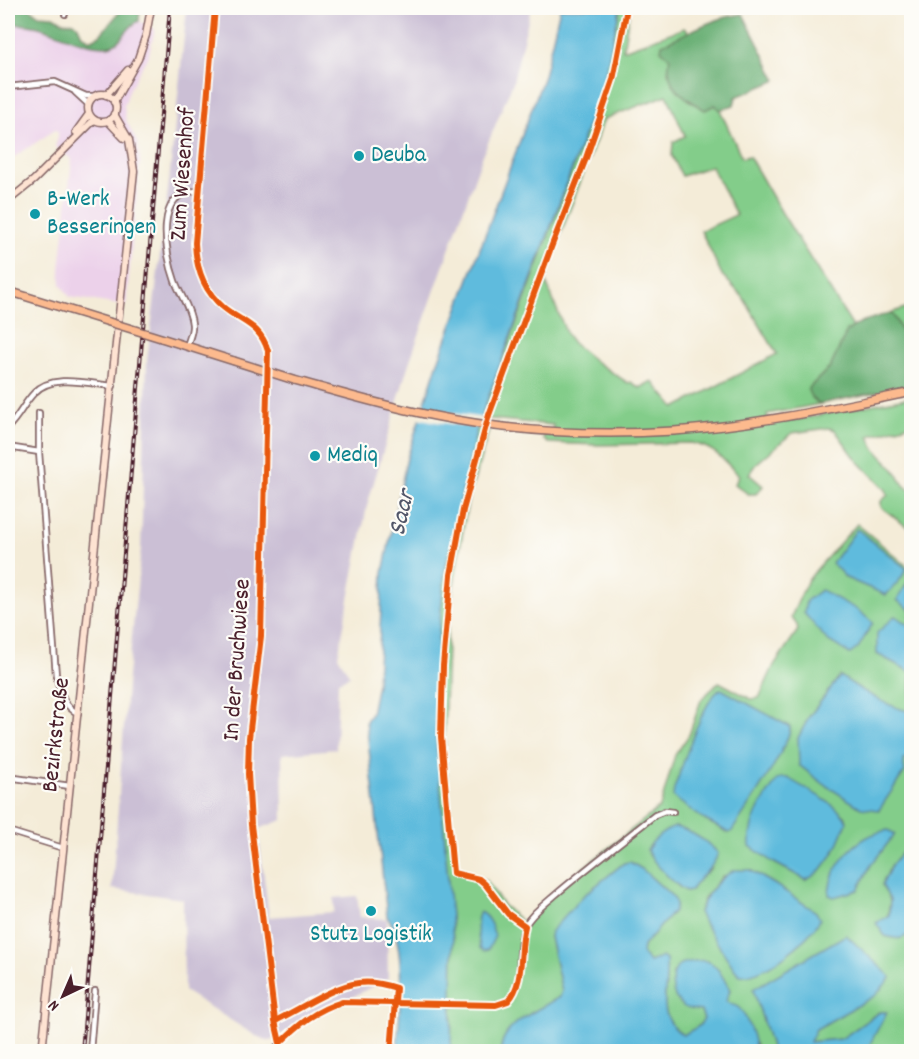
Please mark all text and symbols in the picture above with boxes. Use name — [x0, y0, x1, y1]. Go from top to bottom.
street label: Zum Wiesenhof — [162, 106, 206, 242]
place label: Deuba — [371, 139, 427, 173]
marker: Deuba — [352, 149, 366, 163]
place label: B-Werk Besseringen — [47, 183, 156, 245]
marker: B-Werk Besseringen — [28, 207, 42, 221]
place label: Mediq — [327, 439, 378, 473]
marker: Mediq — [308, 449, 322, 463]
water label: Saar — [380, 483, 427, 539]
street label: In der Bruchwiese — [215, 578, 261, 742]
street label: Bezirkstraße — [34, 676, 80, 794]
marker: Stutz Logistik — [364, 904, 378, 918]
place label: Stutz Logistik — [310, 918, 432, 952]
north arrow — [33, 966, 93, 1026]
text: N — [43, 994, 65, 1016]

